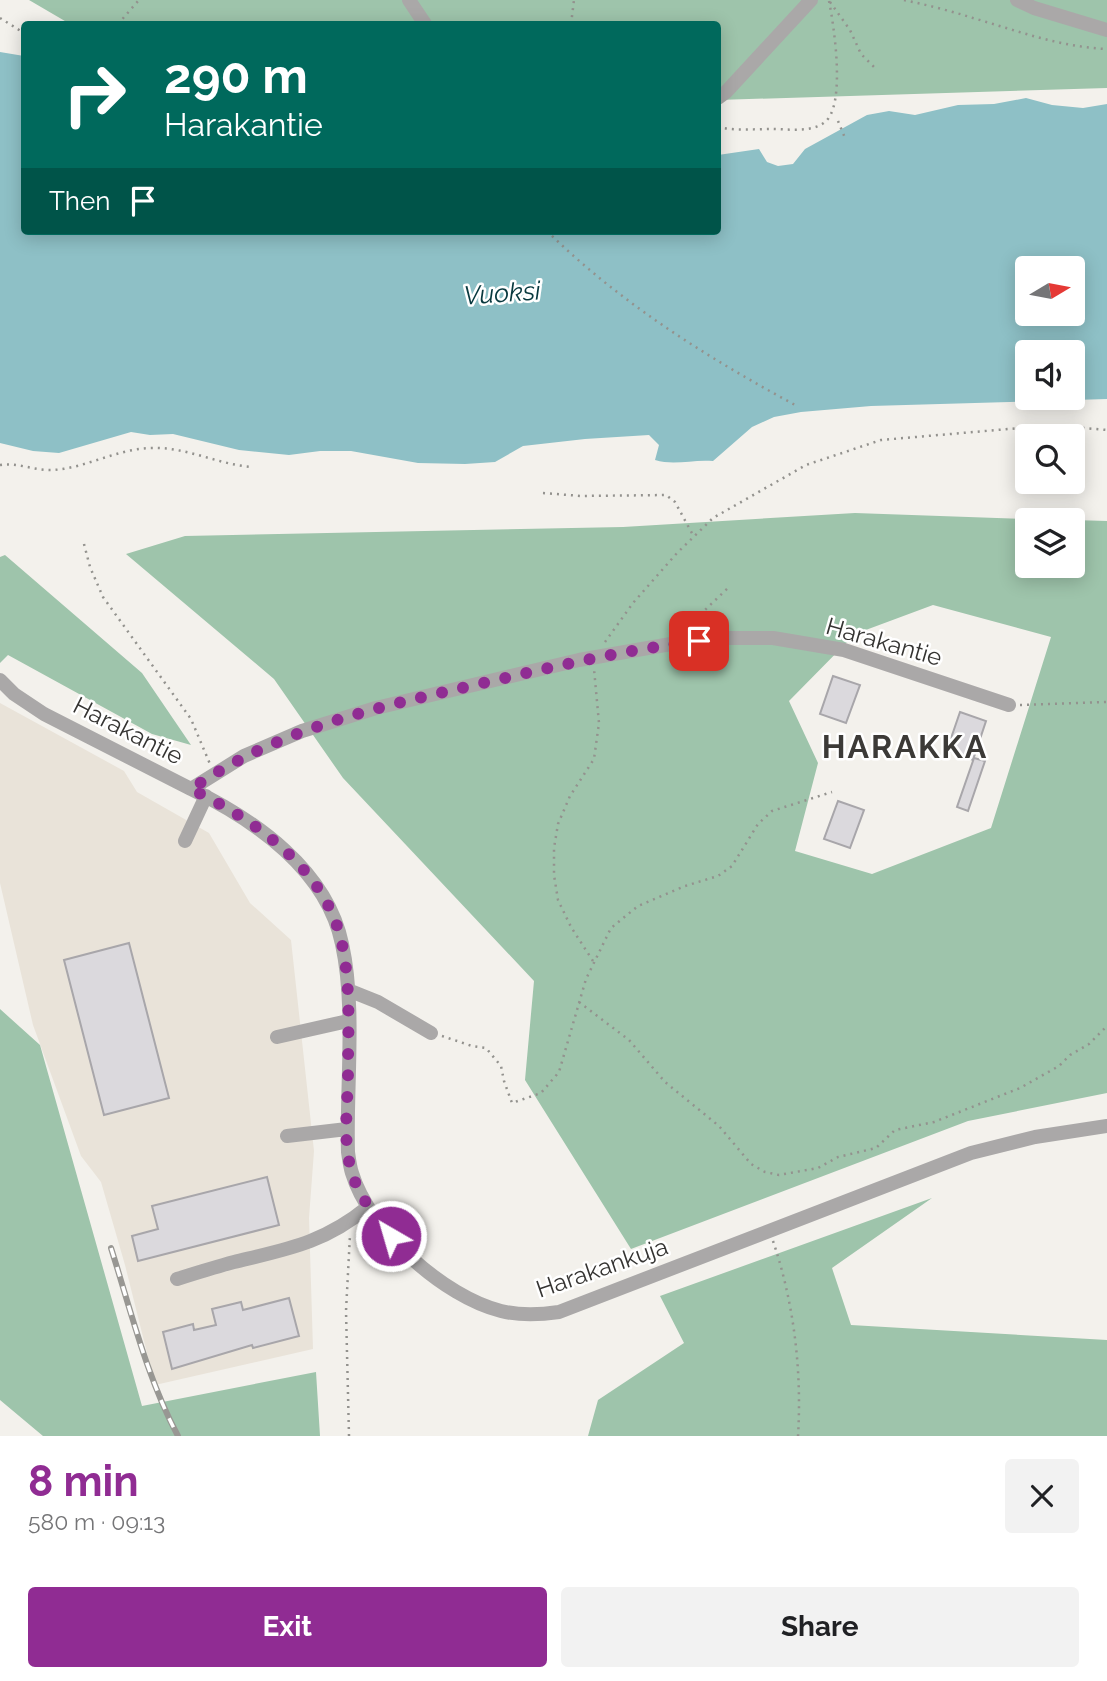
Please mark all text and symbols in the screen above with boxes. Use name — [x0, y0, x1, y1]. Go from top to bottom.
text: 290 m — [164, 47, 308, 104]
icon: right — [49, 49, 140, 140]
text: Harakantie — [164, 106, 323, 143]
icon: arrive — [124, 182, 162, 220]
text: Then — [49, 186, 110, 216]
north arrow — [1015, 256, 1085, 326]
map controls — [1015, 256, 1085, 578]
water label: Vuoksi — [462, 275, 543, 311]
button: sound — [1015, 340, 1085, 410]
button: search — [1015, 424, 1085, 494]
button: layers — [1015, 508, 1085, 578]
pin — [669, 611, 729, 671]
street label: Harakantie — [823, 611, 945, 672]
icon: arrive — [680, 622, 718, 660]
street label: Harakantie — [69, 691, 188, 771]
district label: HARAKKA — [822, 728, 988, 765]
position arrow — [354, 1199, 428, 1273]
street label: Harakankuja — [532, 1231, 671, 1304]
text: 8 min — [28, 1457, 139, 1506]
button: close — [1005, 1459, 1079, 1533]
text: 580 m · 09:13 — [28, 1508, 165, 1535]
button: Exit — [28, 1587, 547, 1667]
button: Share — [561, 1587, 1079, 1667]

